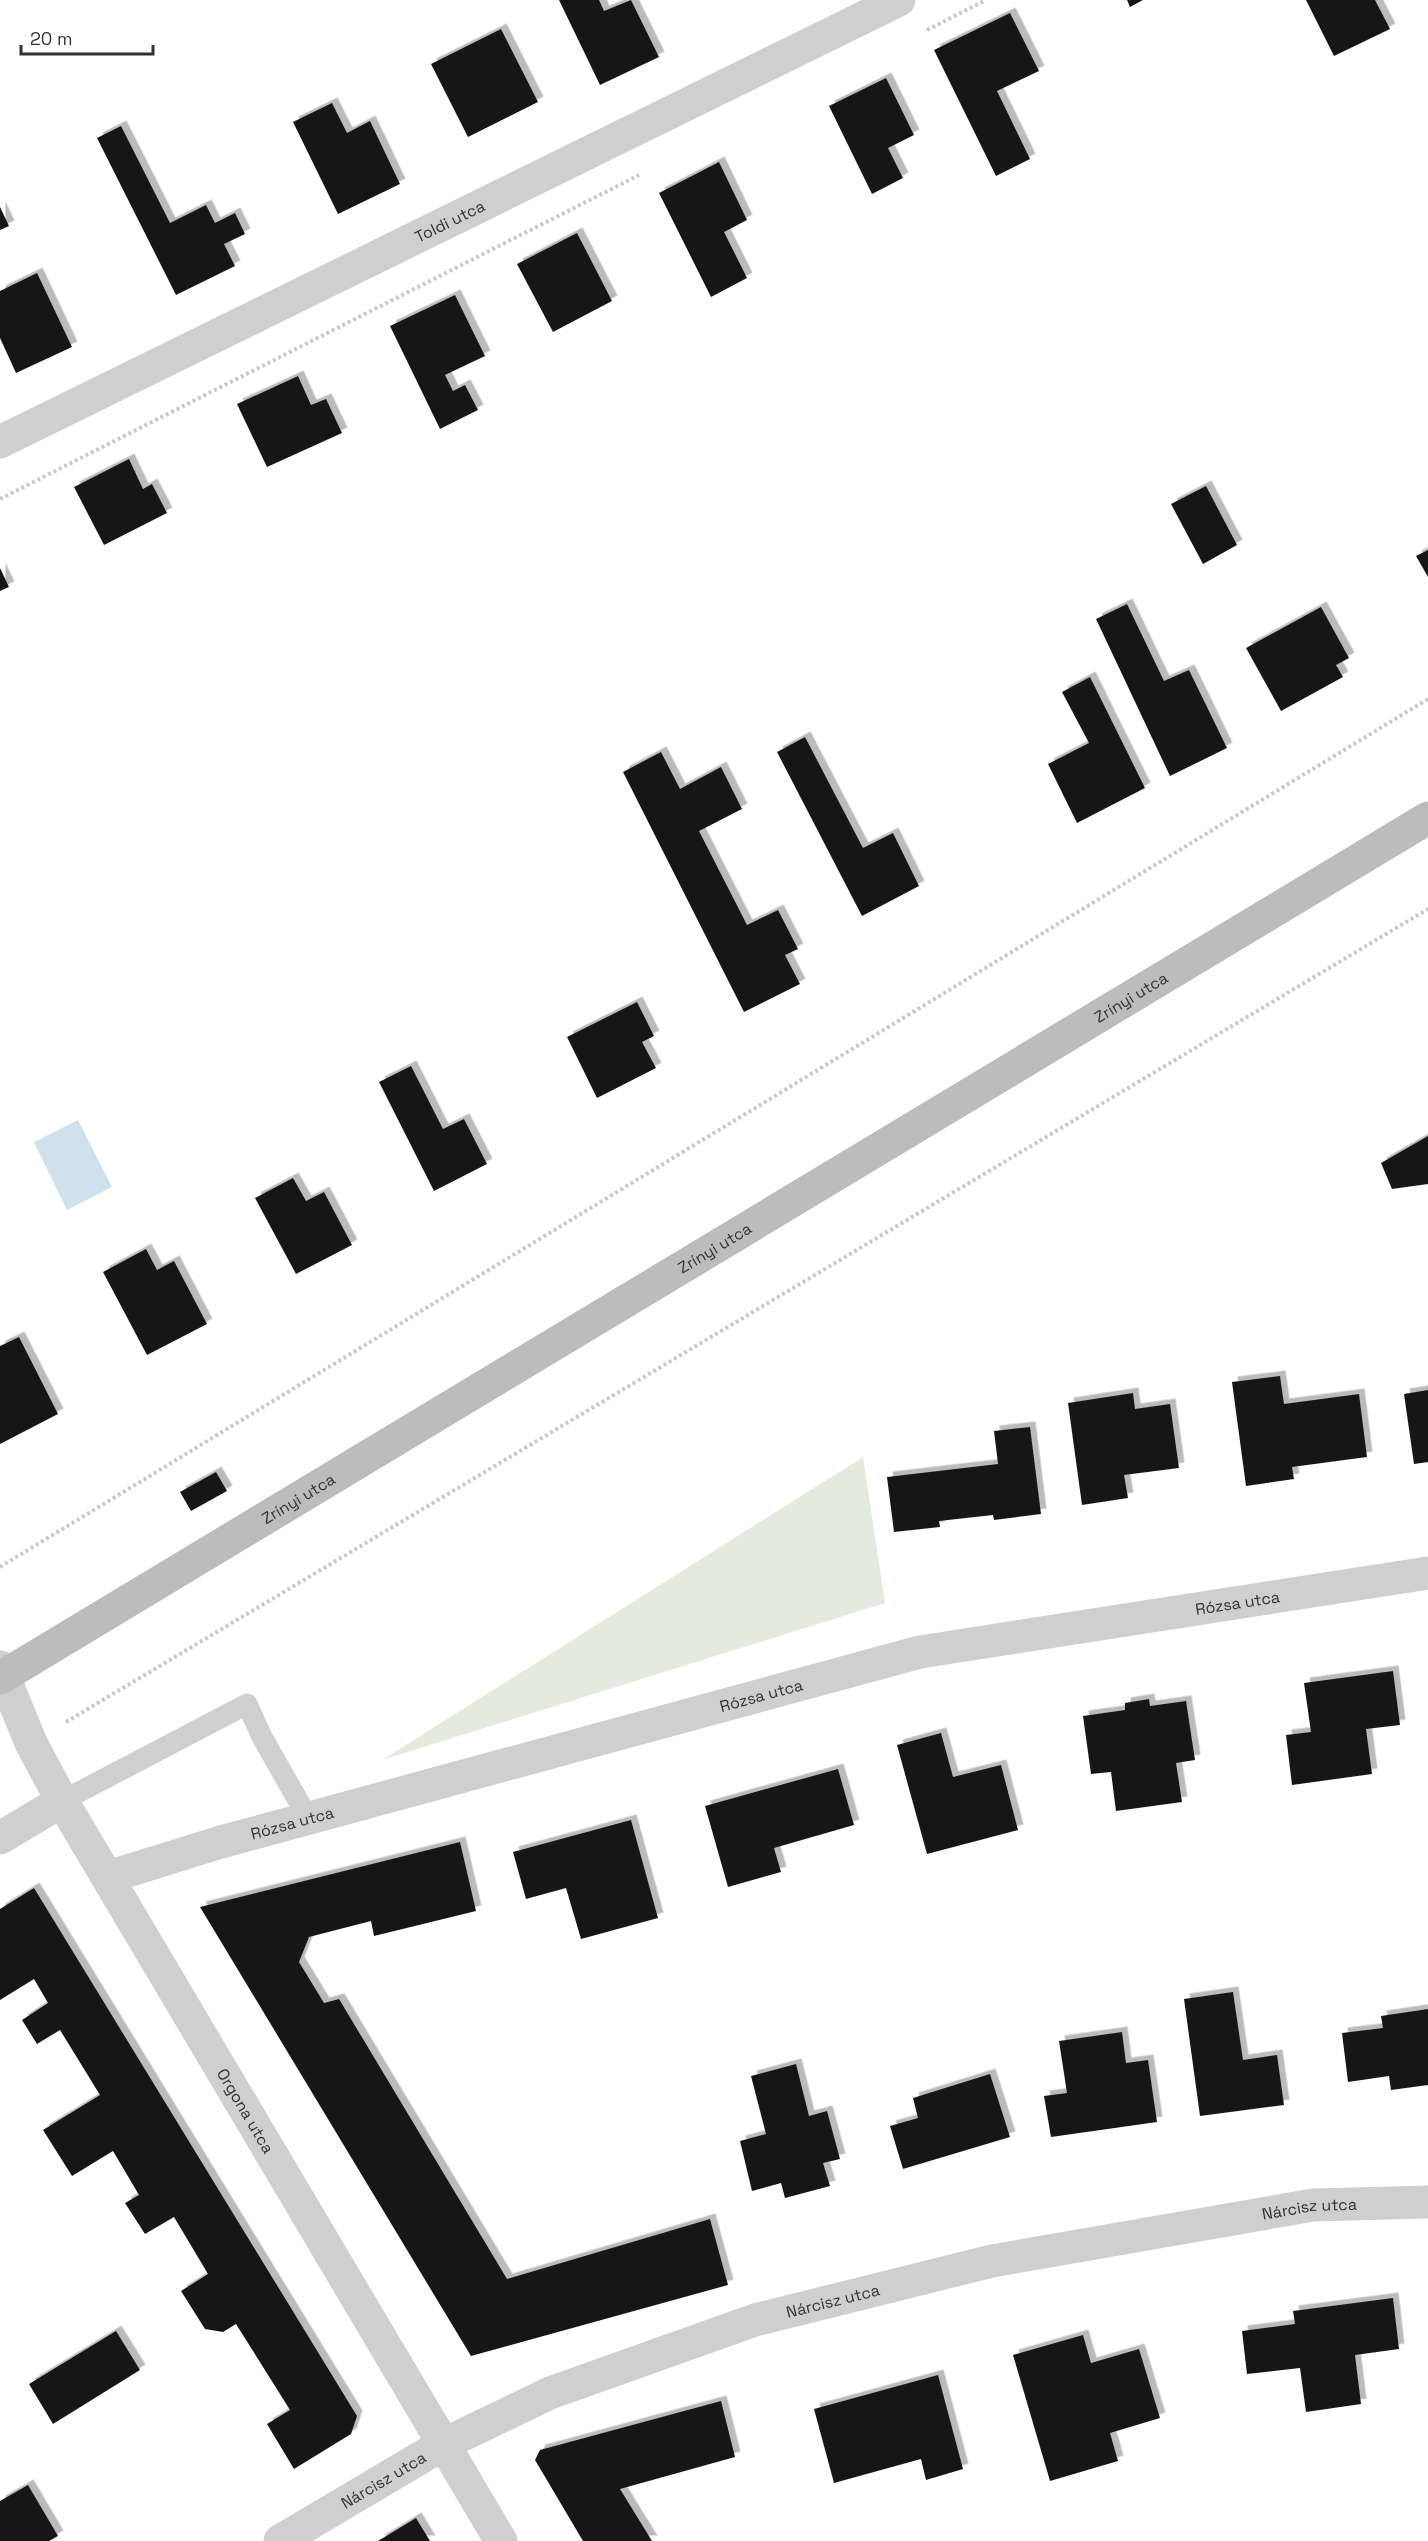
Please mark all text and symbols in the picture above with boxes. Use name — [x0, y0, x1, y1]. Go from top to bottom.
scale bar — [21, 18, 153, 56]
text: 20 m — [30, 27, 73, 50]
street label: Toldi utca — [411, 195, 488, 247]
street label: Zrínyi utca — [1090, 967, 1171, 1027]
street label: Zrínyi utca — [674, 1217, 755, 1278]
street label: Zrínyi utca — [257, 1468, 339, 1529]
street label: Rózsa utca — [1194, 1586, 1281, 1620]
street label: Rózsa utca — [717, 1674, 805, 1717]
street label: Rózsa utca — [248, 1801, 336, 1844]
street label: Orgona utca — [212, 2064, 279, 2157]
street label: Nárcisz utca — [1260, 2193, 1357, 2224]
street label: Nárcisz utca — [784, 2279, 882, 2322]
street label: Nárcisz utca — [337, 2446, 430, 2513]

